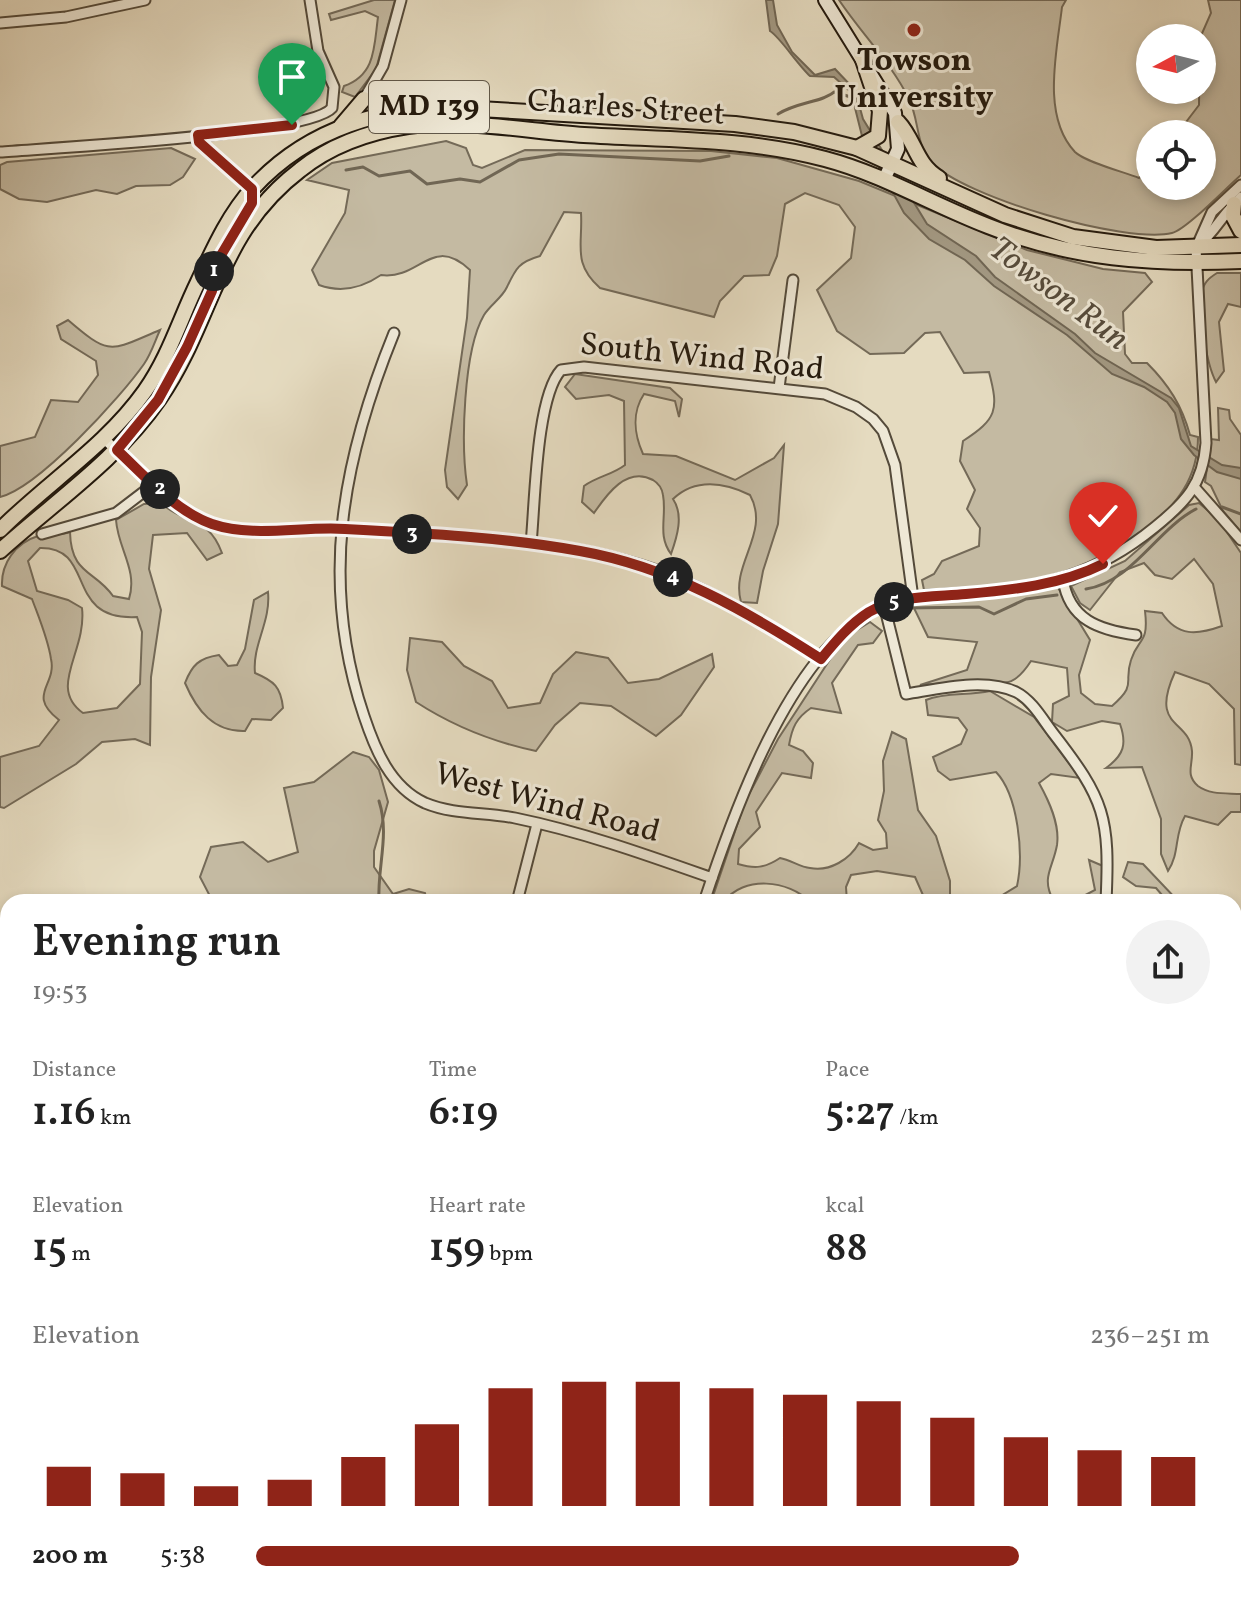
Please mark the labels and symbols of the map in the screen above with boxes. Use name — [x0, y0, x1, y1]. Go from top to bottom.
marker: Towson University — [905, 21, 923, 39]
north arrow — [1136, 24, 1216, 104]
place label: Towson University — [835, 40, 994, 121]
pin — [258, 43, 326, 125]
street label: Charles Street — [526, 80, 726, 138]
road number: MD 139 — [369, 81, 489, 133]
water label: Towson Run — [978, 227, 1138, 363]
pin: 1 — [194, 251, 234, 291]
street label: South Wind Road — [578, 323, 826, 393]
pin: 2 — [140, 469, 180, 509]
pin — [1069, 482, 1137, 564]
pin: 3 — [392, 514, 432, 554]
pin: 4 — [653, 557, 693, 597]
pin: 5 — [874, 582, 914, 622]
street label: West Wind Road — [429, 753, 665, 855]

